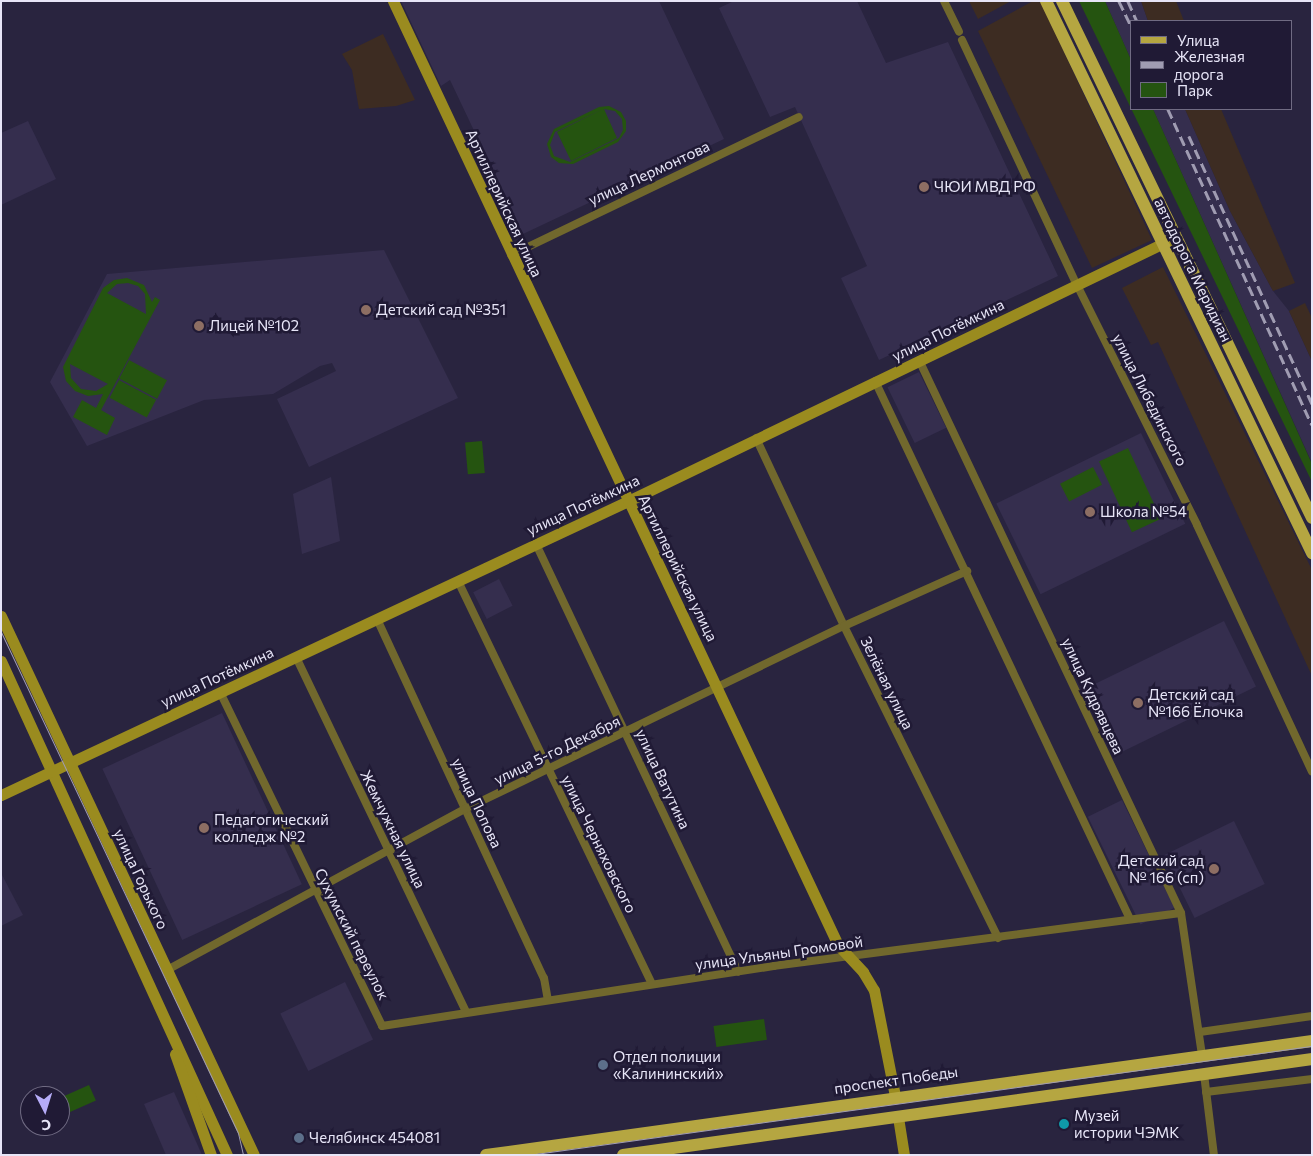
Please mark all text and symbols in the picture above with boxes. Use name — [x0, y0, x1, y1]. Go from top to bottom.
legend — [1130, 20, 1293, 110]
text: Улица — [1177, 31, 1219, 49]
text: Железная дорога — [1174, 47, 1245, 83]
text: Парк — [1177, 81, 1213, 99]
street label: Артиллерийская улица — [462, 126, 546, 280]
street label: улица Лермонтова — [586, 137, 712, 209]
place label: ЧЮИ МВД РФ — [934, 178, 1035, 196]
marker: ЧЮИ МВД РФ — [918, 181, 930, 193]
street label: автодорога Меридиан — [1150, 195, 1236, 345]
street label: улица Потёмкина — [889, 295, 1007, 365]
place label: Детский сад №351 — [376, 301, 506, 319]
marker: Детский сад №351 — [360, 304, 372, 316]
place label: Лицей №102 — [209, 317, 299, 335]
marker: Лицей №102 — [193, 320, 205, 332]
street label: улица Либединского — [1109, 331, 1191, 469]
street label: улица Потёмкина — [524, 471, 642, 539]
street label: Артиллерийская улица — [635, 492, 721, 644]
place label: Школа №54 — [1100, 503, 1187, 521]
marker: Школа №54 — [1084, 506, 1096, 518]
street label: Зелёная улица — [857, 634, 917, 732]
street label: улица Кудрявцева — [1058, 635, 1128, 757]
street label: улица Потёмкина — [158, 643, 276, 711]
place label: Детский сад №166 Ёлочка — [1148, 685, 1243, 720]
marker: Детский сад №166 Ёлочка — [1132, 697, 1144, 709]
street label: улица 5-го Декабря — [491, 712, 623, 788]
street label: улица Ватутина — [632, 726, 694, 832]
street label: улица Попова — [448, 755, 506, 851]
street label: Жемчужная улица — [357, 767, 429, 891]
street label: улица Черняховского — [558, 772, 640, 916]
place label: Педагогический колледж №2 — [214, 810, 329, 845]
marker: Педагогический колледж №2 — [198, 822, 210, 834]
street label: улица Горького — [110, 826, 172, 932]
place label: Детский сад № 166 (сп) — [1118, 851, 1204, 886]
marker: Детский сад № 166 (сп) — [1208, 863, 1220, 875]
street label: Сухумский переулок — [311, 865, 393, 1003]
street label: улица Ульяны Громовой — [694, 932, 864, 974]
place label: Отдел полиции «Калининский» — [613, 1047, 723, 1082]
marker: Отдел полиции «Калининский» — [597, 1059, 609, 1071]
street label: проспект Победы — [833, 1062, 959, 1098]
north arrow — [20, 1086, 70, 1136]
place label: Музей истории ЧЭМК — [1074, 1106, 1179, 1141]
text: С — [41, 1117, 52, 1134]
marker: Музей истории ЧЭМК — [1058, 1118, 1070, 1130]
place label: Челябинск 454081 — [309, 1129, 440, 1147]
marker: Челябинск 454081 — [293, 1132, 305, 1144]

